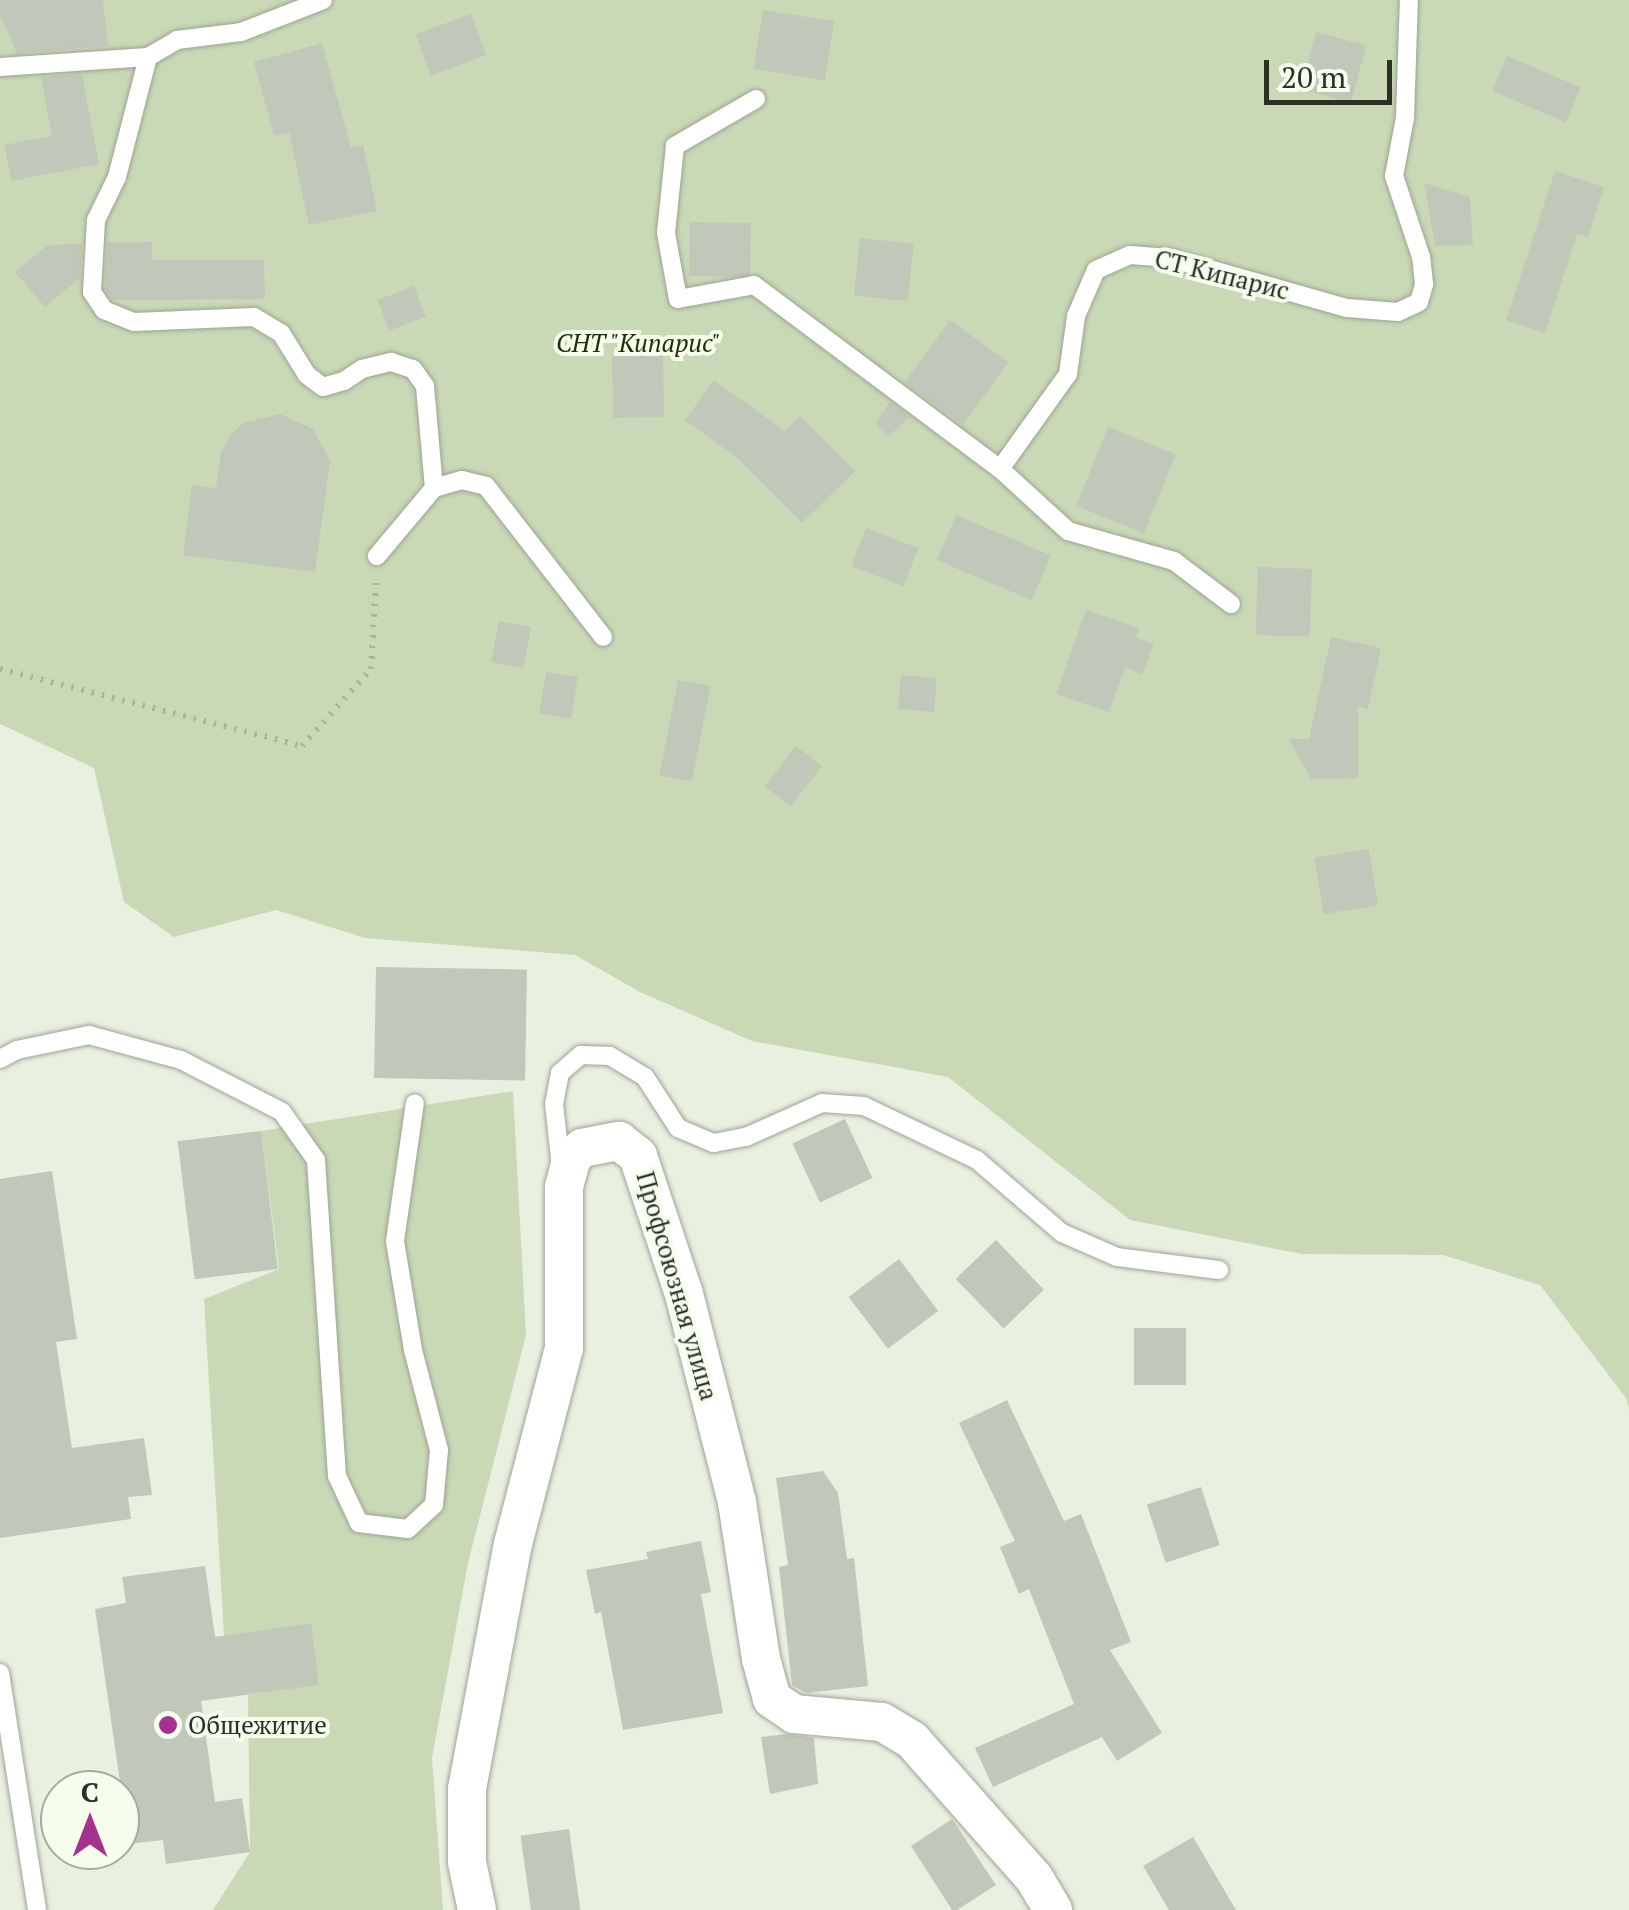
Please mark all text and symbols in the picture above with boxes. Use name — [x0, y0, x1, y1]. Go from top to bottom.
scale bar — [1269, 40, 1396, 102]
text: 20 m — [1281, 57, 1346, 97]
street label: СТ Кипарис — [1152, 244, 1292, 306]
park label: СНТ "Кипарис" — [556, 328, 720, 358]
street label: Профсоюзная улица — [630, 1168, 724, 1404]
place label: Общежитие — [188, 1710, 327, 1740]
marker: Общежитие — [157, 1714, 179, 1736]
north arrow — [40, 1770, 140, 1870]
text: С — [81, 1773, 99, 1810]

